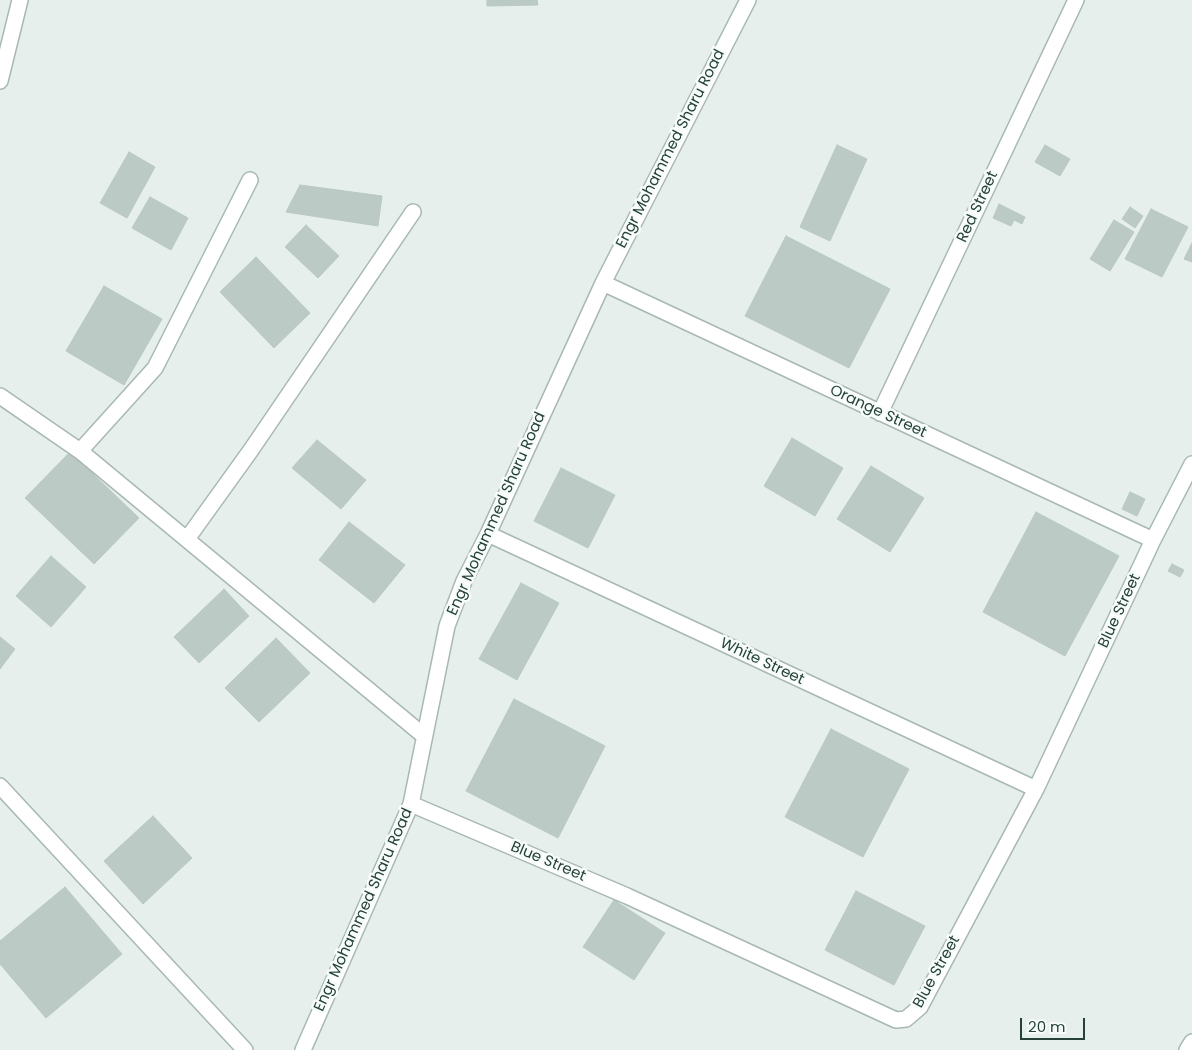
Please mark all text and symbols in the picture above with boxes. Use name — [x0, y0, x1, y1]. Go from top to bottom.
street label: Engr Mohammed Sharu Road — [613, 47, 729, 251]
street label: Red Street — [954, 169, 1002, 245]
street label: Orange Street — [827, 382, 929, 442]
street label: Engr Mohammed Sharu Road — [444, 410, 550, 618]
street label: Blue Street — [1095, 571, 1145, 651]
street label: White Street — [717, 635, 807, 689]
street label: Engr Mohammed Sharu Road — [311, 806, 417, 1014]
street label: Blue Street — [508, 838, 588, 886]
street label: Blue Street — [910, 933, 964, 1011]
scale bar — [1022, 1008, 1087, 1040]
text: 20 m — [1028, 1016, 1066, 1037]

